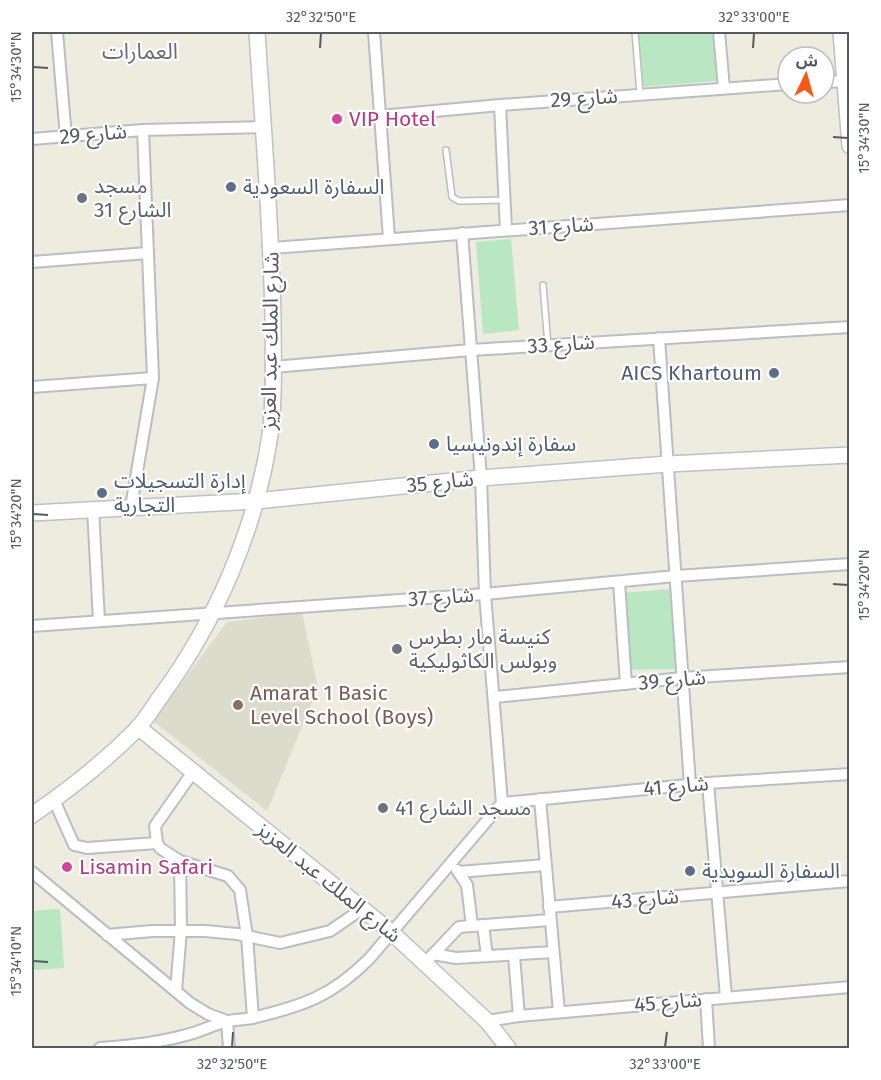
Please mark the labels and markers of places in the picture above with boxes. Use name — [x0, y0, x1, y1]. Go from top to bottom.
place label: VIP Hotel — [349, 106, 436, 132]
marker: VIP Hotel — [330, 112, 344, 126]
place label: مسجد الشارع 31 — [94, 173, 171, 225]
place label: السفارة السعودية — [243, 174, 384, 200]
marker: السفارة السعودية — [224, 180, 238, 194]
marker: مسجد الشارع 31 — [75, 191, 89, 205]
place label: AICS Khartoum — [621, 360, 762, 386]
marker: AICS Khartoum — [767, 366, 781, 380]
place label: سفارة إندونيسيا — [446, 431, 576, 457]
marker: سفارة إندونيسيا — [427, 437, 441, 451]
place label: إدارة التسجيلات التجارية — [114, 468, 246, 518]
marker: إدارة التسجيلات التجارية — [95, 486, 109, 500]
place label: كنيسة مار بطرس وبولس الكاثوليكية — [409, 624, 557, 674]
marker: كنيسة مار بطرس وبولس الكاثوليكية — [390, 642, 404, 656]
place label: Amarat 1 Basic Level School (Boys) — [250, 680, 433, 730]
marker: Amarat 1 Basic Level School (Boys) — [231, 698, 245, 712]
place label: مسجد الشارع 41 — [395, 795, 531, 823]
marker: مسجد الشارع 41 — [376, 801, 390, 815]
place label: Lisamin Safari — [79, 854, 213, 880]
place label: السفارة السويدية — [702, 858, 840, 884]
marker: Lisamin Safari — [60, 860, 74, 874]
marker: السفارة السويدية — [683, 864, 697, 878]

